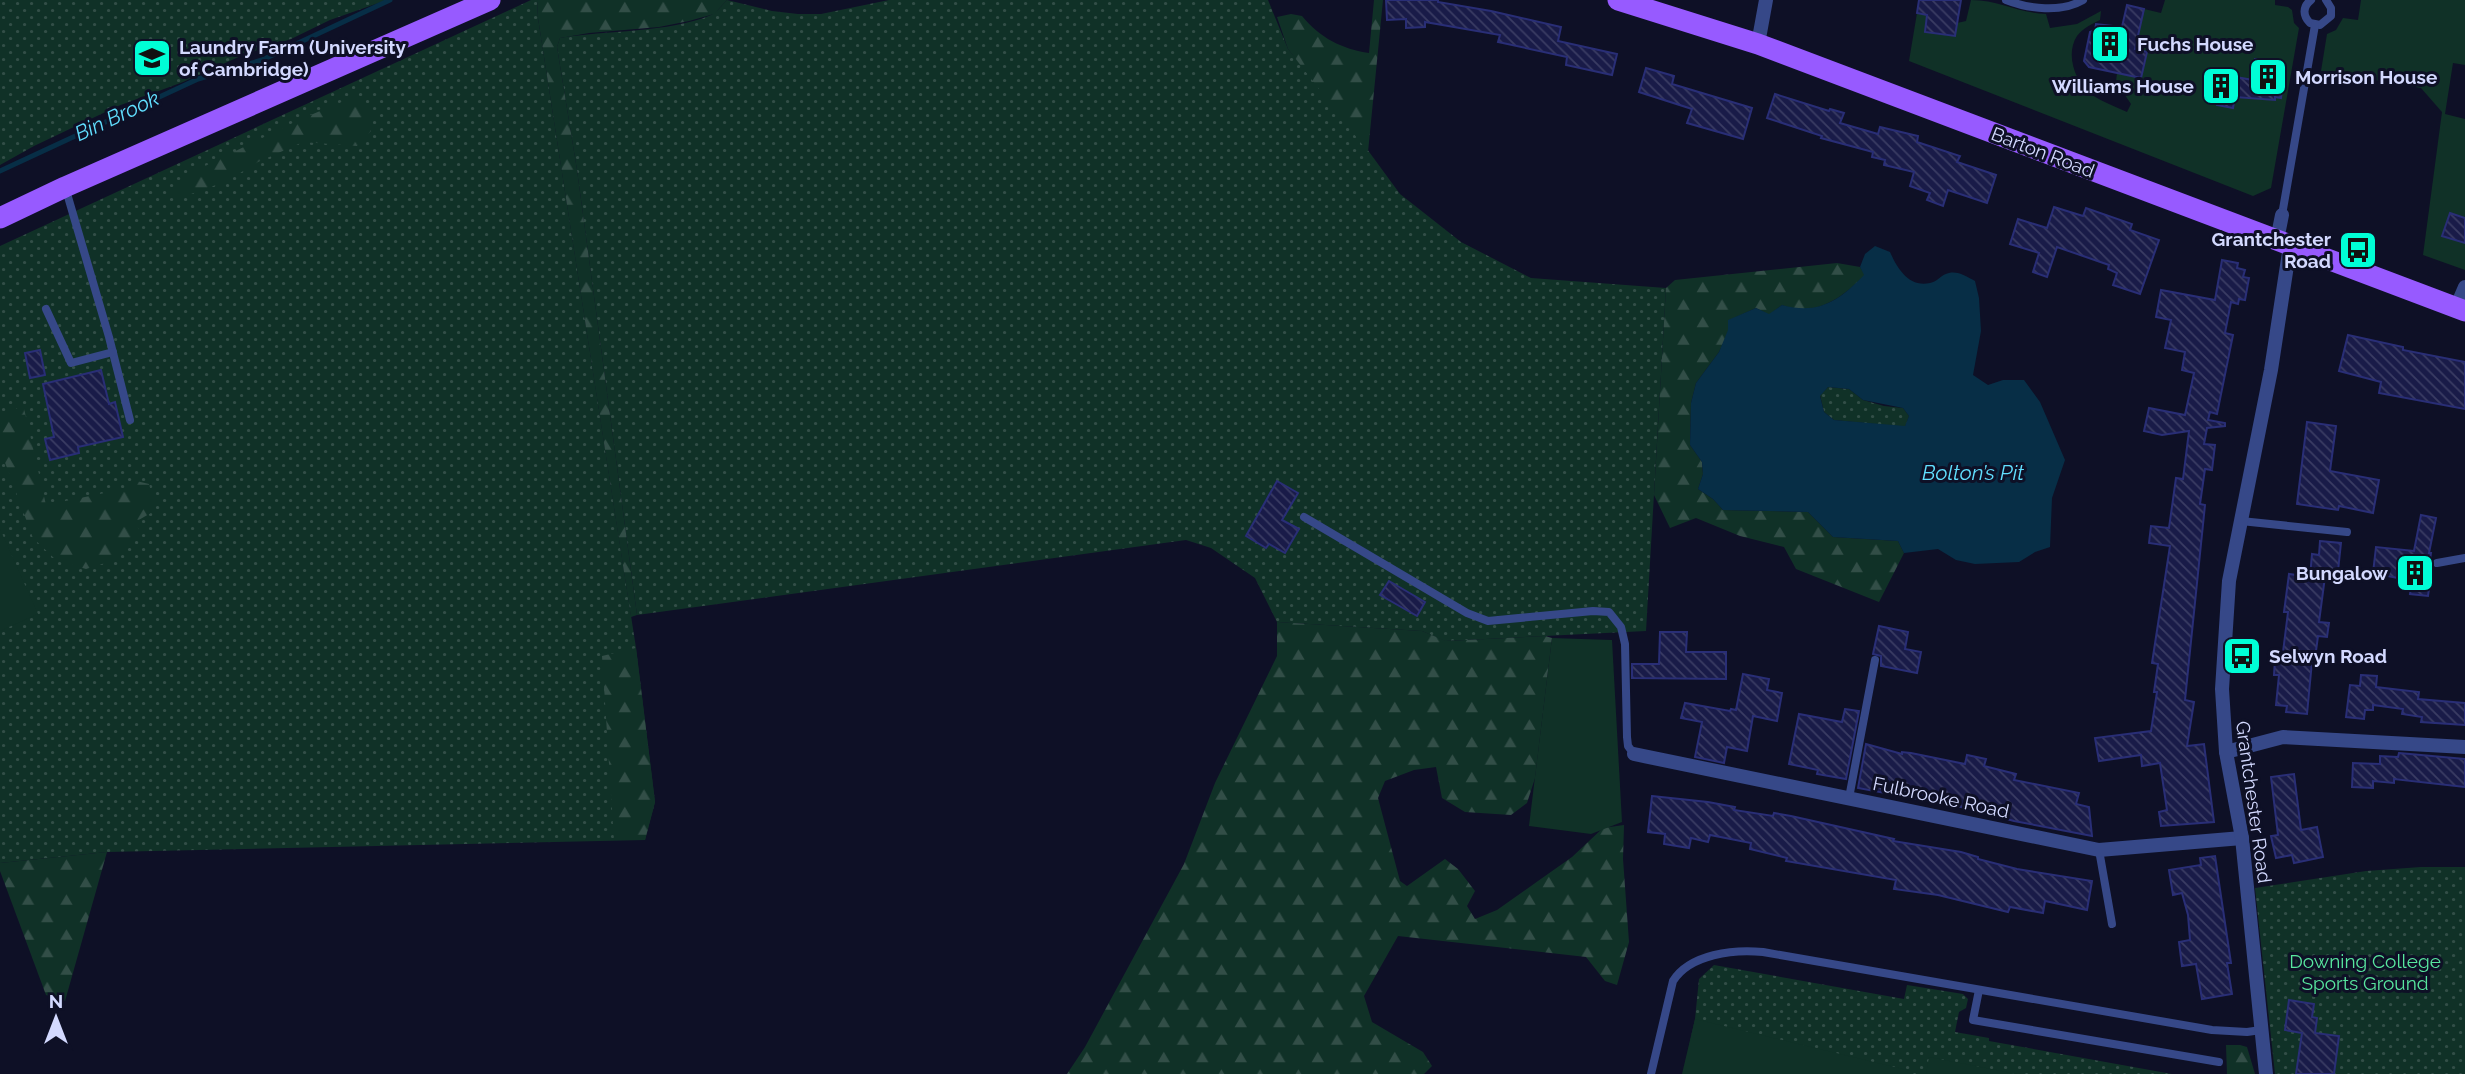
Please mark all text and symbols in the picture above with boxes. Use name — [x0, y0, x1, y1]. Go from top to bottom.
building icon: Fuchs House — [2089, 23, 2131, 65]
place label: Fuchs House — [2137, 33, 2253, 55]
place label: Laundry Farm (University of Cambridge) — [179, 36, 407, 80]
school or university icon: Laundry Farm (University of Cambridge) — [131, 37, 173, 79]
building icon: Morrison House — [2247, 56, 2289, 98]
building icon: Williams House — [2200, 65, 2242, 107]
place label: Morrison House — [2295, 66, 2437, 88]
place label: Williams House — [2052, 75, 2194, 97]
water label: Bin Brook — [70, 85, 163, 146]
street label: Barton Road — [1988, 122, 2098, 182]
place label: Grantchester Road — [2212, 228, 2332, 272]
bus stop icon: Grantchester Road — [2337, 229, 2379, 271]
water label: Bolton’s Pit — [1922, 460, 2024, 485]
building icon: Bungalow — [2394, 552, 2436, 594]
place label: Bungalow — [2296, 562, 2388, 584]
bus stop icon: Selwyn Road — [2221, 635, 2263, 677]
place label: Selwyn Road — [2269, 645, 2387, 667]
street label: Grantchester Road — [2232, 719, 2276, 885]
street label: Fulbrooke Road — [1871, 772, 2011, 822]
park label: Downing College Sports Ground — [2289, 950, 2441, 994]
north arrow — [21, 983, 91, 1053]
text: N — [49, 990, 63, 1012]

